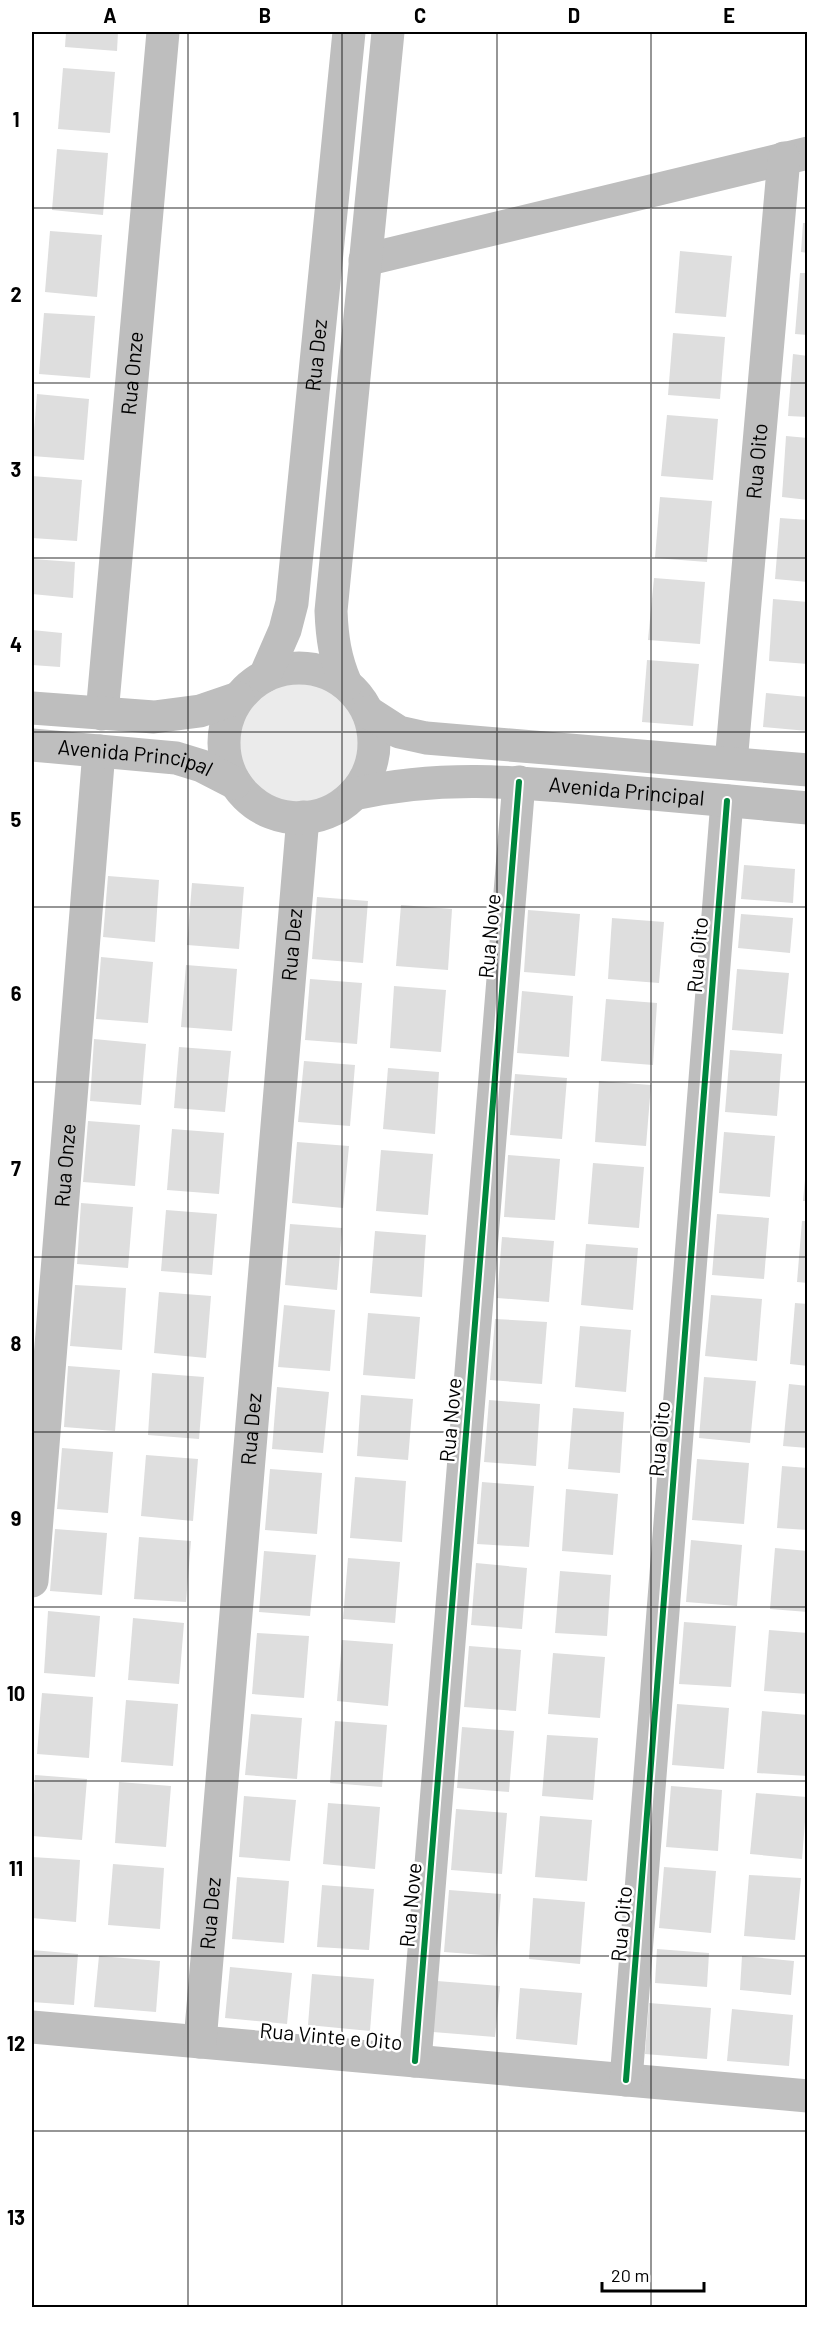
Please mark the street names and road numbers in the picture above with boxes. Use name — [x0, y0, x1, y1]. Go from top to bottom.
street label: Rua Dez — [299, 318, 331, 393]
street label: Rua Onze — [115, 330, 147, 416]
street label: Rua Oito — [740, 422, 772, 500]
street label: Avenida Principal — [57, 733, 218, 780]
street label: Avenida Principal — [548, 771, 706, 810]
street label: Rua Nove — [472, 892, 505, 979]
street label: Rua Dez — [275, 908, 306, 982]
street label: Rua Oito — [681, 916, 712, 994]
street label: Rua Onze — [48, 1122, 80, 1208]
street label: Rua Nove — [433, 1376, 466, 1463]
street label: Rua Dez — [235, 1392, 266, 1466]
street label: Rua Oito — [643, 1400, 674, 1478]
street label: Rua Nove — [393, 1861, 426, 1948]
street label: Rua Dez — [194, 1876, 225, 1951]
street label: Rua Oito — [605, 1885, 636, 1963]
street label: Rua Vinte e Oito — [259, 2017, 404, 2054]

